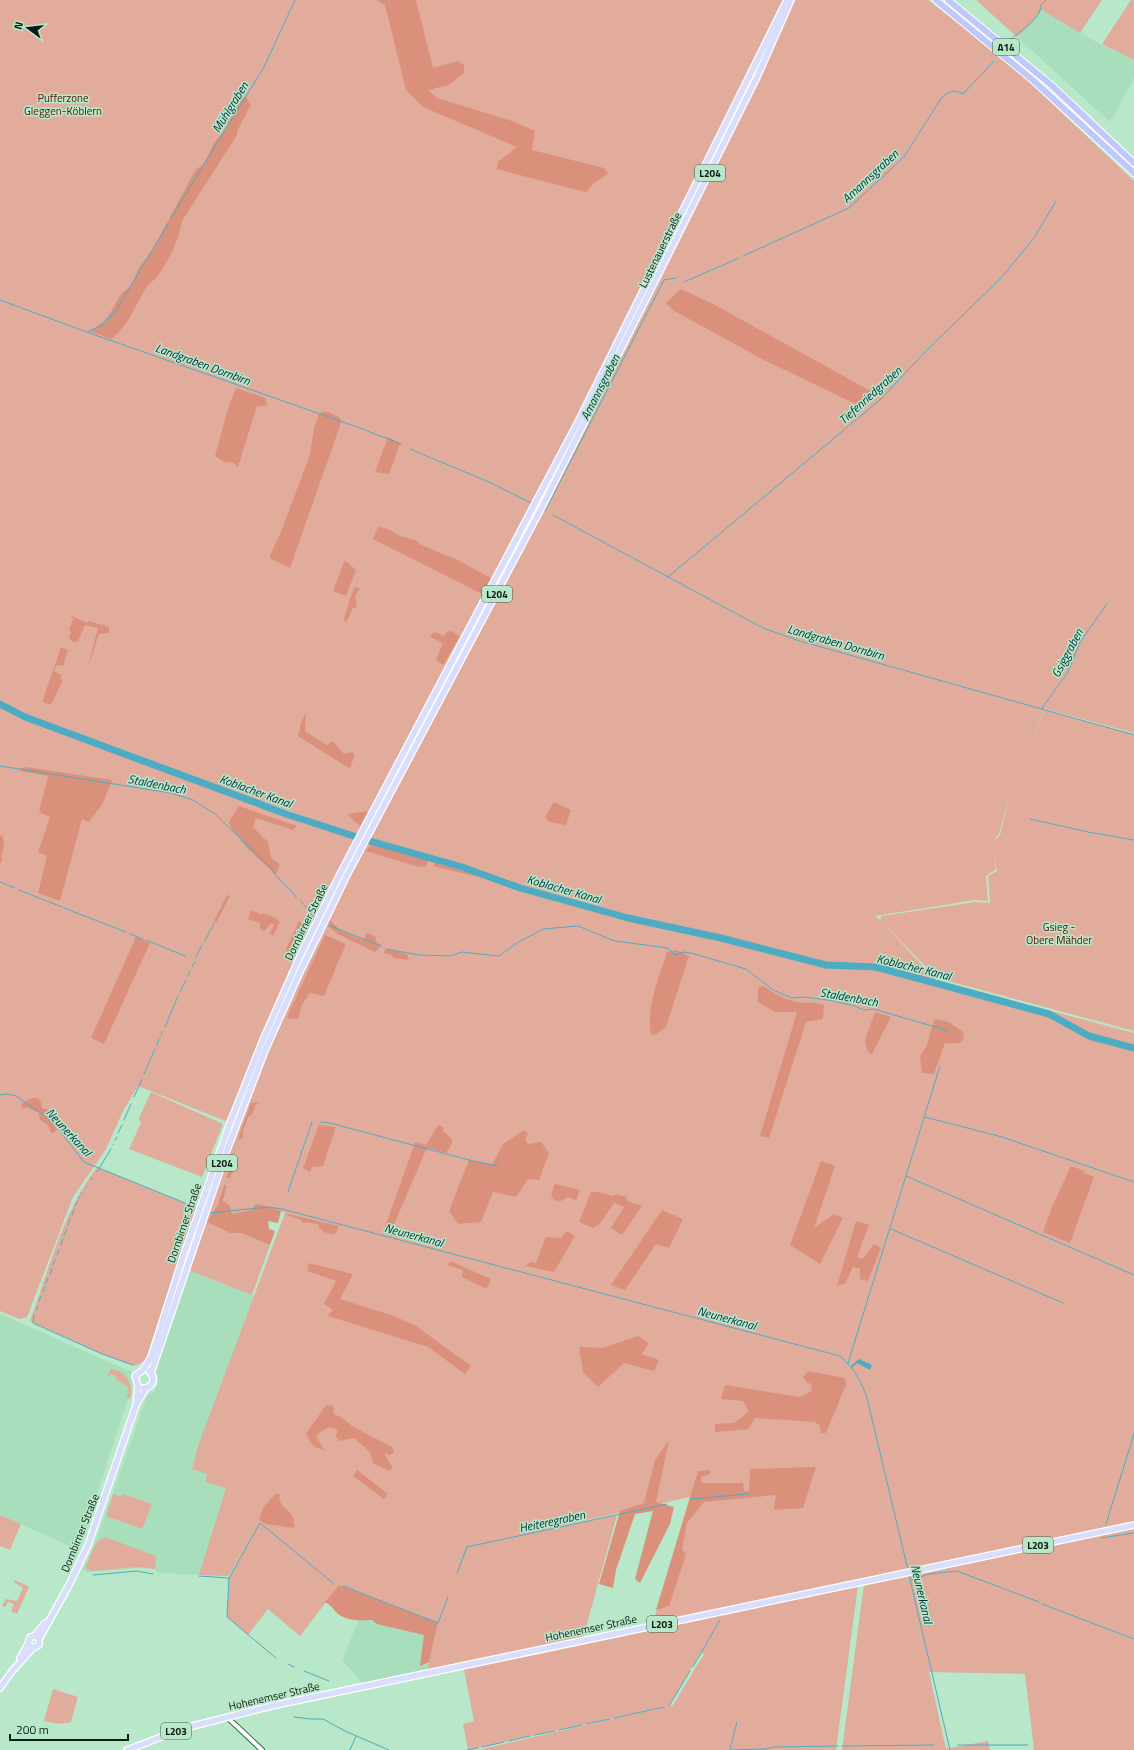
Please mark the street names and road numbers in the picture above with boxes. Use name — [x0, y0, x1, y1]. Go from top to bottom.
road number: A14 — [993, 39, 1019, 55]
road number: L204 — [695, 165, 725, 181]
street label: Lustenauerstraße — [635, 209, 685, 291]
road number: L204 — [482, 586, 512, 602]
street label: Dornbirner Straße — [281, 881, 332, 963]
road number: L204 — [207, 1155, 237, 1171]
street label: Dornbirner Straße — [163, 1181, 205, 1265]
street label: Dornbirner Straße — [57, 1491, 103, 1575]
road number: L203 — [1023, 1537, 1053, 1553]
street label: Hohenemser Straße — [544, 1610, 639, 1646]
road number: L203 — [647, 1616, 677, 1632]
street label: Hohenemser Straße — [227, 1678, 322, 1714]
road number: L203 — [161, 1723, 191, 1739]

